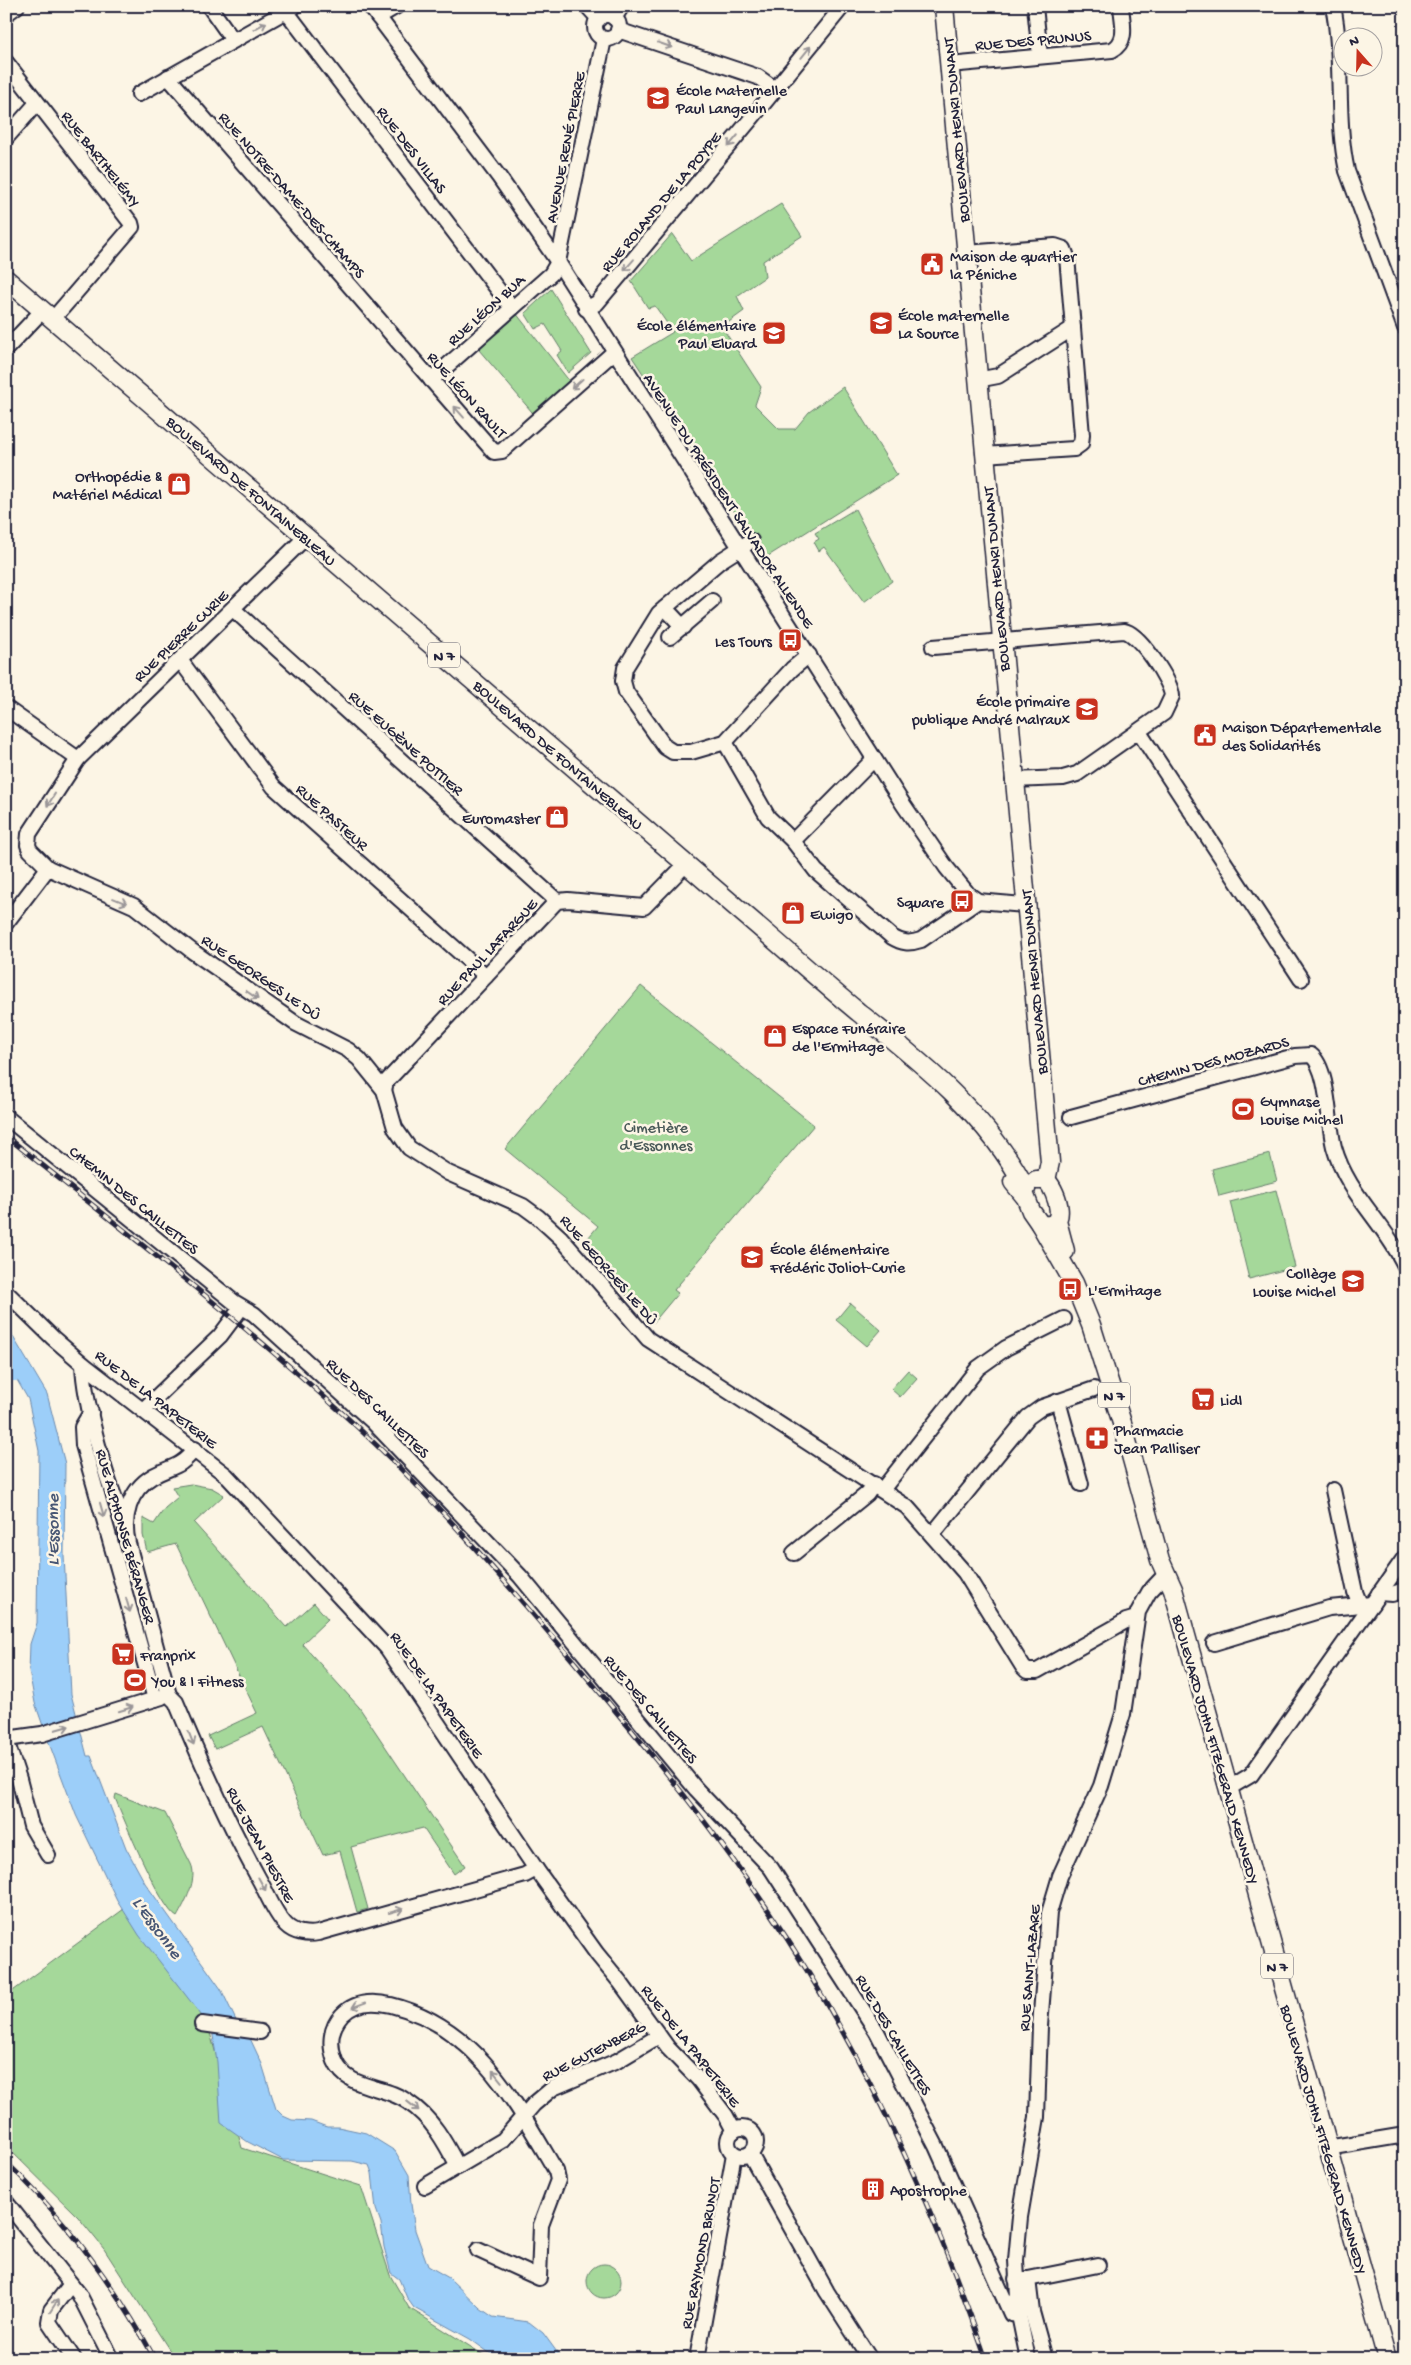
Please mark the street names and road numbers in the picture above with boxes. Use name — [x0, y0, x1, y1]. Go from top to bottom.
street label: RUE DES PRUNUS — [974, 28, 1093, 57]
street label: BOULEVARD HENRI DUNANT — [941, 36, 976, 224]
street label: AVENUE RENÉ PIERRE — [543, 69, 592, 225]
street label: RUE DES VILLAS — [371, 104, 450, 199]
street label: RUE BARTHELÉMY — [56, 108, 143, 212]
street label: RUE NOTRE-DAME-DES-CHAMPS — [213, 109, 368, 284]
street label: RUE ROLAND DE LA POYPE — [598, 128, 728, 277]
street label: RUE LÉON BUA — [445, 271, 531, 351]
street label: RUE LÉON RAULT — [421, 349, 510, 444]
street label: AVENUE DU PRÉSIDENT SALVADOR ALLENDE — [637, 371, 817, 634]
street label: BOULEVARD DE FONTAINEBLEAU — [160, 413, 339, 572]
street label: BOULEVARD HENRI DUNANT — [981, 485, 1016, 673]
street label: RUE PIERRE CURIE — [131, 587, 235, 688]
road number: N 7 — [428, 642, 460, 668]
street label: BOULEVARD DE FONTAINEBLEAU — [467, 677, 646, 836]
street label: RUE EUGÈNE POTTIER — [343, 688, 466, 802]
street label: RUE PASTEUR — [291, 781, 371, 856]
street label: BOULEVARD HENRI DUNANT — [1019, 888, 1054, 1076]
street label: RUE PAUL LAFARGUE — [434, 895, 544, 1011]
street label: RUE GEORGES LE DÛ — [197, 931, 324, 1026]
street label: CHEMIN DES MOZARDS — [1136, 1034, 1292, 1093]
street label: CHEMIN DES CAILLETTES — [64, 1143, 202, 1260]
street label: RUE GEORGES LE DÛ — [554, 1212, 661, 1330]
street label: RUE DE LA PAPETERIE — [90, 1347, 221, 1455]
street label: RUE DES CAILLETTES — [321, 1355, 433, 1464]
road number: N 7 — [1098, 1382, 1130, 1408]
street label: RUE ALPHONSE BÉRANGER — [90, 1447, 158, 1627]
street label: BOULEVARD JOHN FITZGERALD KENNEDY — [1166, 1612, 1261, 1887]
street label: RUE DE LA PAPETERIE — [384, 1629, 487, 1764]
street label: RUE DES CAILLETTES — [598, 1652, 701, 1769]
street label: RUE JEAN PIESTRE — [220, 1785, 298, 1908]
street label: RUE SAINT-LAZARE — [1016, 1903, 1047, 2032]
road number: N 7 — [1261, 1954, 1293, 1978]
street label: RUE DES CAILLETTES — [850, 1972, 935, 2100]
street label: RUE DE LA PAPETERIE — [636, 1982, 744, 2113]
street label: BOULEVARD JOHN FITZGERALD KENNEDY — [1274, 2002, 1369, 2277]
street label: RUE GUTENBERG — [540, 2018, 650, 2087]
street label: RUE RAYMOND BRUNOT — [678, 2175, 727, 2331]

